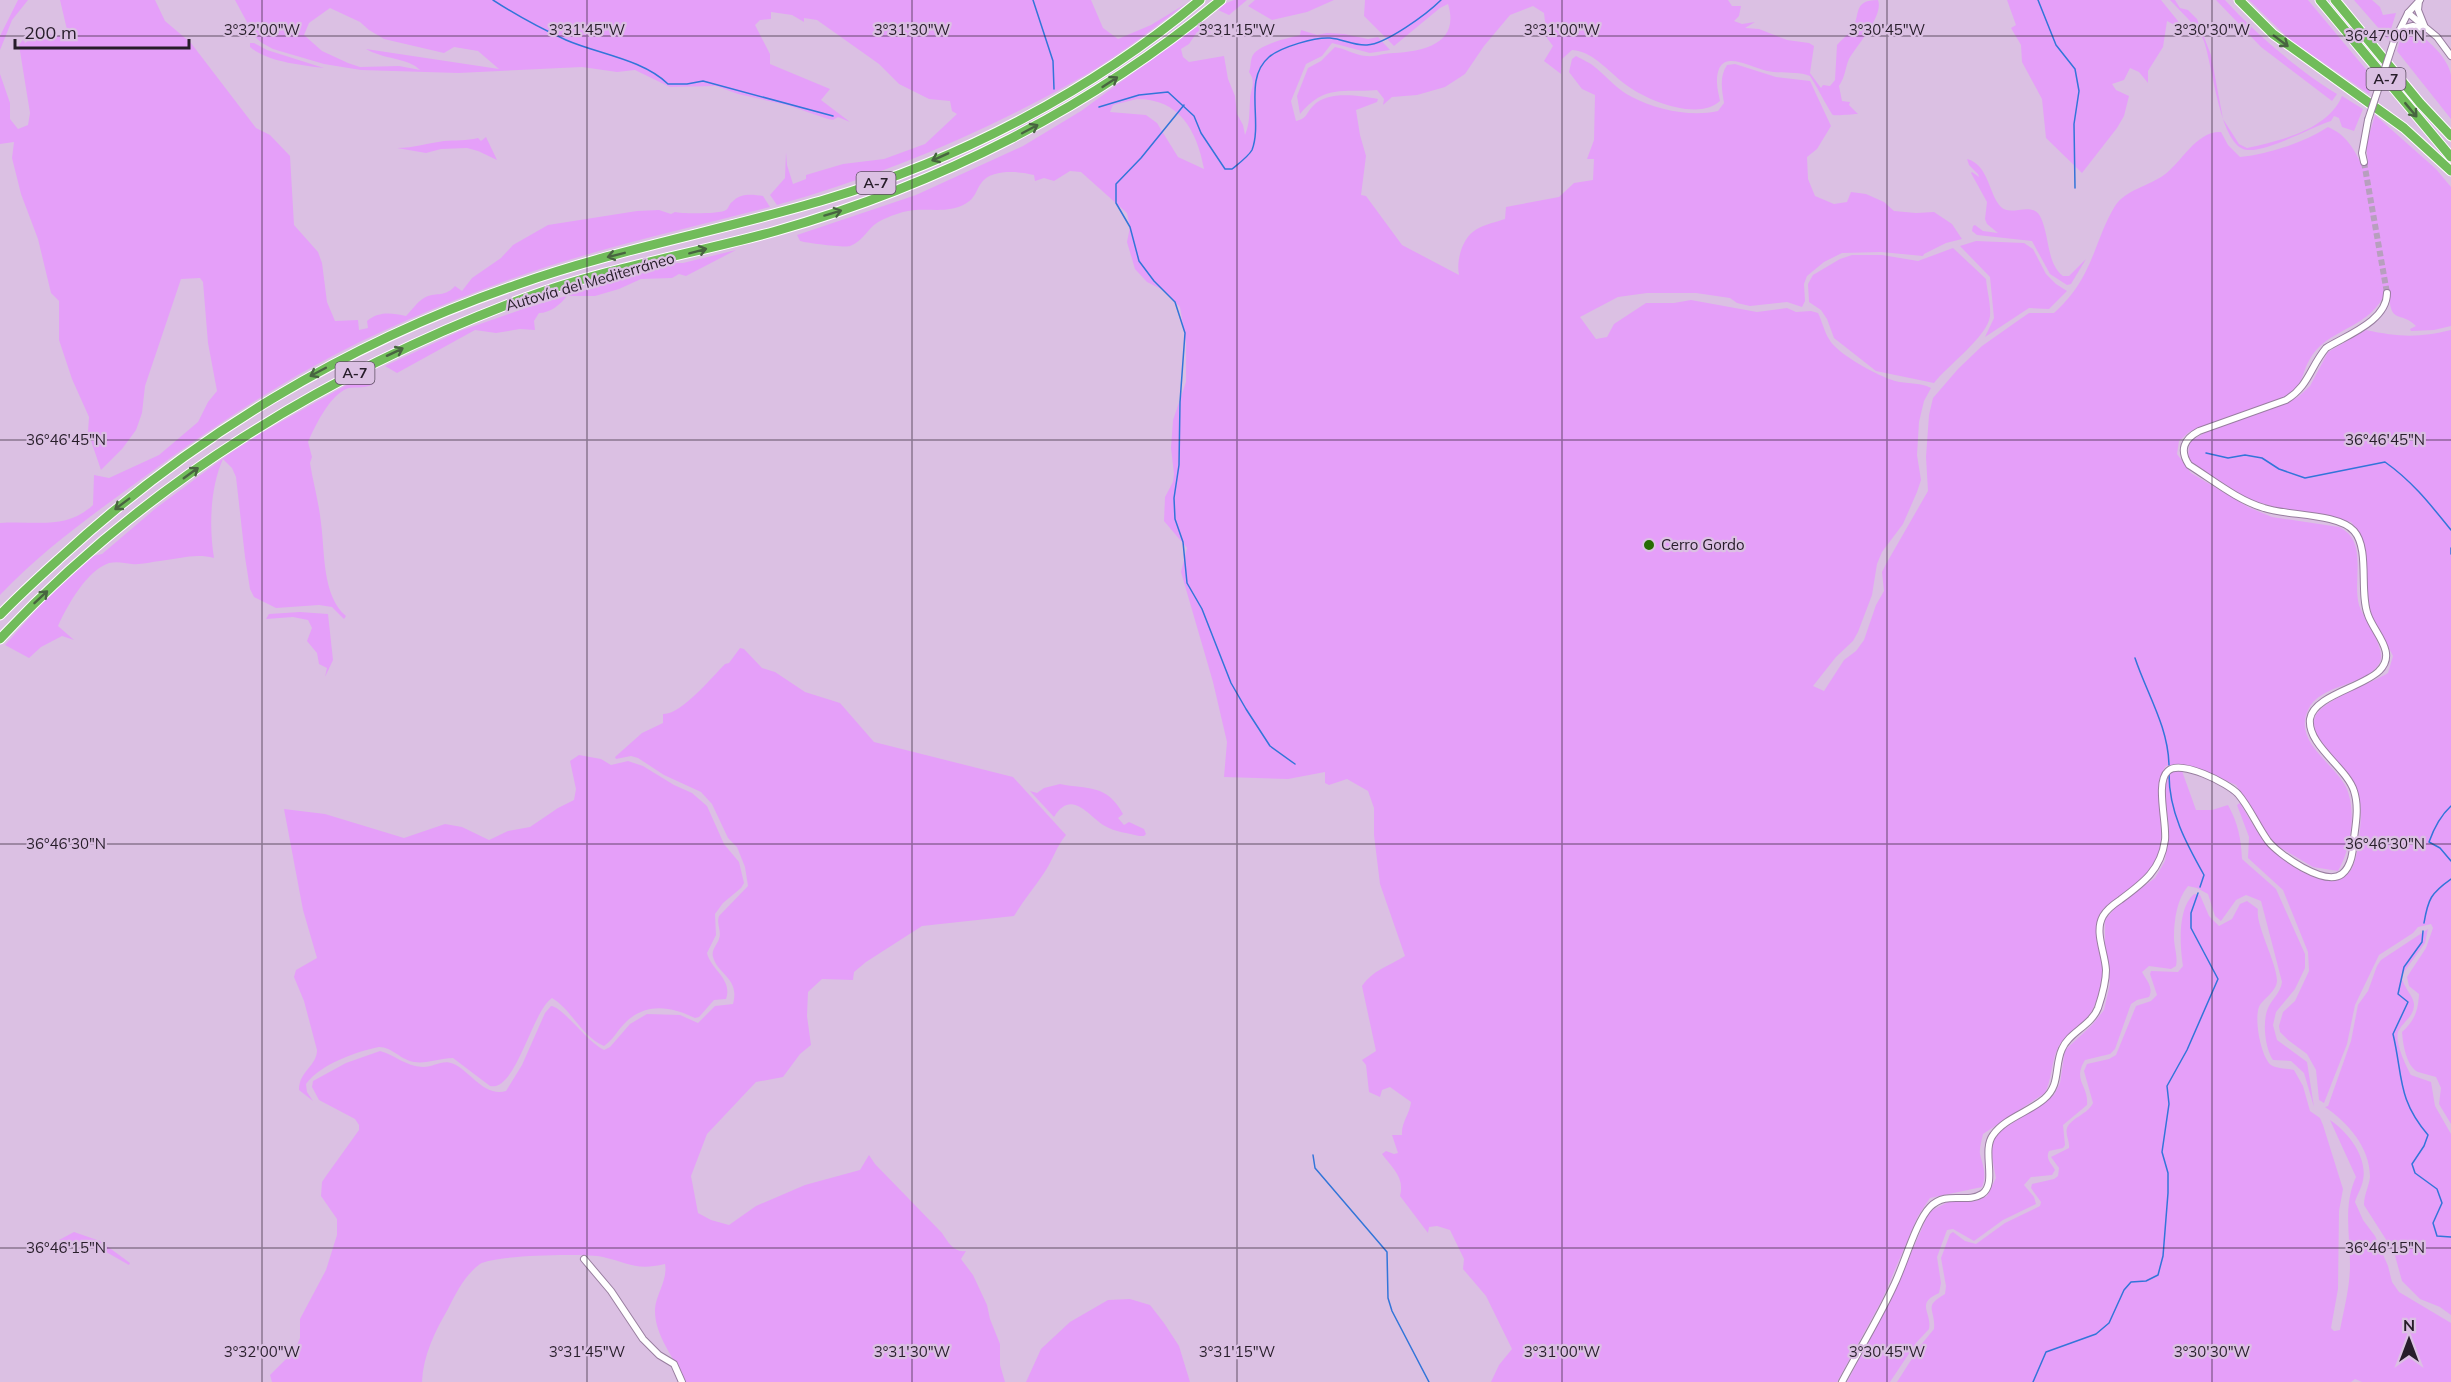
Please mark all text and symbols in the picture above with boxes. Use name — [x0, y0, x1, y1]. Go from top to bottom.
scale bar — [15, 12, 189, 50]
text: 3°32'00"W — [224, 20, 301, 39]
text: 3°31'45"W — [549, 20, 626, 39]
text: 3°31'30"W — [874, 20, 951, 39]
text: 3°31'15"W — [1199, 20, 1276, 39]
text: 3°31'00"W — [1524, 20, 1601, 39]
text: 3°30'45"W — [1849, 20, 1926, 39]
text: 3°30'30"W — [2174, 20, 2251, 39]
text: 200 m — [24, 21, 77, 44]
text: 36°47'00"N — [2345, 26, 2425, 45]
one-way arrow — [2273, 34, 2289, 47]
road number: A-7 — [2366, 68, 2406, 90]
one-way arrow — [1102, 76, 1118, 88]
one-way arrow — [2405, 102, 2418, 118]
one-way arrow — [1020, 123, 1038, 134]
one-way arrow — [931, 153, 949, 164]
road number: A-7 — [856, 172, 896, 194]
one-way arrow — [823, 207, 842, 218]
one-way arrow — [688, 244, 707, 256]
street label: Autovía del Mediterráneo — [503, 248, 676, 315]
one-way arrow — [607, 249, 626, 261]
one-way arrow — [385, 346, 403, 358]
road number: A-7 — [336, 362, 374, 384]
one-way arrow — [310, 366, 327, 378]
text: 36°46'45"N — [26, 430, 106, 449]
text: 36°46'45"N — [2345, 430, 2425, 449]
one-way arrow — [182, 467, 198, 479]
one-way arrow — [114, 498, 130, 510]
place label: Cerro Gordo — [1661, 535, 1745, 554]
marker: Cerro Gordo — [1642, 538, 1656, 552]
one-way arrow — [33, 590, 48, 604]
text: 36°46'30"N — [26, 834, 106, 853]
text: 36°46'30"N — [2345, 834, 2425, 853]
text: 36°46'15"N — [26, 1238, 106, 1257]
text: 36°46'15"N — [2345, 1238, 2425, 1257]
north arrow — [2379, 1310, 2439, 1370]
text: N — [2403, 1315, 2415, 1335]
text: 3°32'00"W — [224, 1342, 301, 1361]
text: 3°31'45"W — [549, 1342, 626, 1361]
text: 3°31'30"W — [874, 1342, 951, 1361]
text: 3°31'15"W — [1199, 1342, 1276, 1361]
text: 3°31'00"W — [1524, 1342, 1601, 1361]
text: 3°30'45"W — [1849, 1342, 1926, 1361]
text: 3°30'30"W — [2174, 1342, 2251, 1361]

